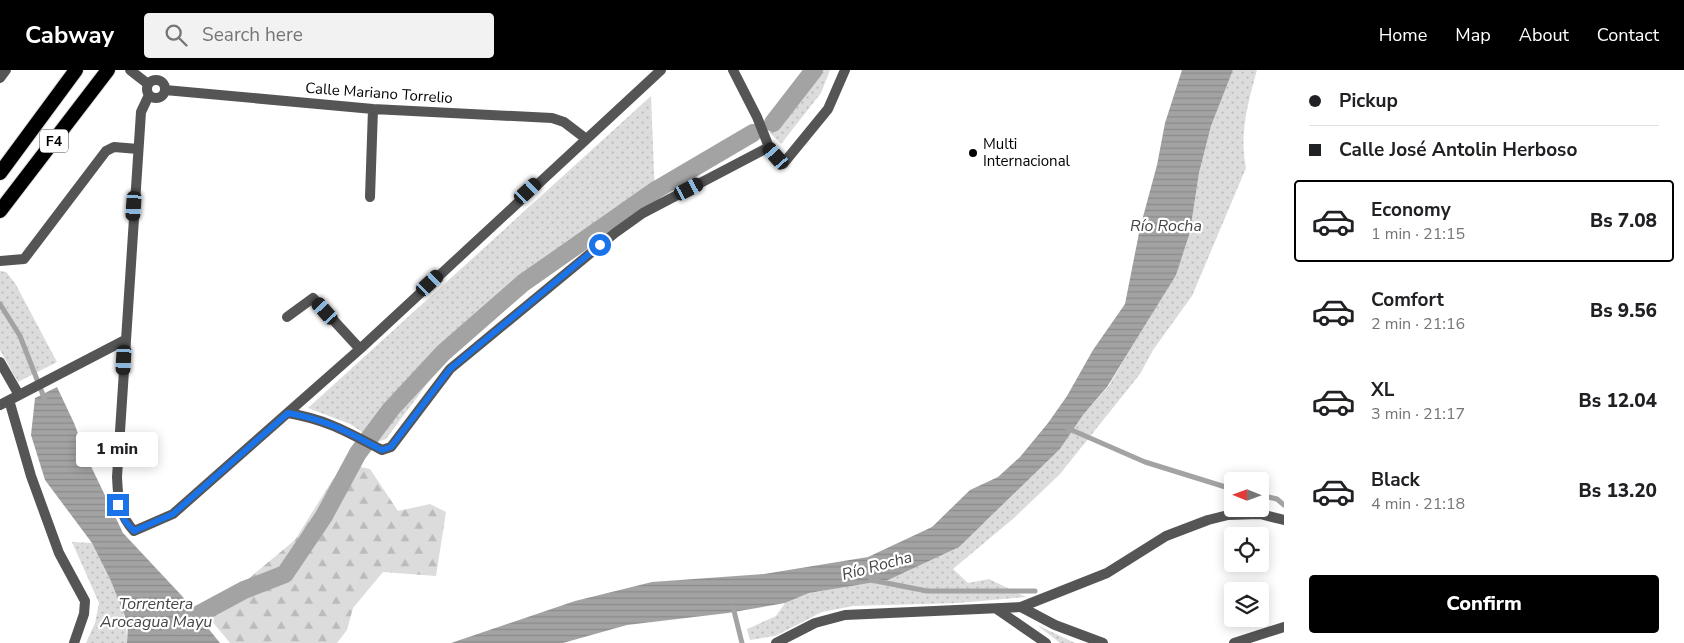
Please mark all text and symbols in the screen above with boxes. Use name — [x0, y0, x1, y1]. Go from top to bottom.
search box — [144, 13, 494, 58]
text: Cabway — [25, 19, 114, 51]
icon: search — [162, 21, 190, 49]
text: Search here — [202, 22, 303, 48]
text: Home — [1379, 23, 1427, 47]
text: Map — [1455, 23, 1491, 47]
text: About — [1519, 23, 1569, 47]
text: Contact — [1597, 23, 1659, 47]
street label: Calle Mariano Torrelio — [305, 78, 453, 108]
text: Pickup — [1339, 88, 1398, 114]
road number: F4 — [40, 129, 68, 152]
place label: Multi Internacional — [983, 134, 1071, 171]
text: Calle José Antolin Herboso — [1339, 137, 1577, 163]
car — [760, 140, 791, 172]
marker: Multi Internacional — [967, 147, 979, 159]
car — [511, 175, 544, 207]
car — [672, 176, 705, 202]
car — [125, 191, 142, 221]
text: Economy — [1371, 197, 1451, 223]
icon: car — [1311, 199, 1356, 244]
text: Bs 7.08 — [1590, 208, 1657, 234]
water label: Río Rocha — [1130, 215, 1202, 237]
text: 1 min · 21:15 — [1371, 223, 1465, 245]
route start — [589, 234, 611, 256]
car — [413, 267, 446, 299]
text: Comfort — [1371, 287, 1444, 313]
icon: car — [1311, 289, 1356, 334]
car — [309, 295, 340, 327]
text: Bs 9.56 — [1590, 298, 1657, 324]
text: 2 min · 21:16 — [1371, 313, 1465, 335]
car — [115, 345, 132, 375]
text: XL — [1371, 377, 1394, 403]
icon: car — [1311, 379, 1356, 424]
text: Bs 12.04 — [1579, 388, 1657, 414]
text: 3 min · 21:17 — [1371, 403, 1465, 425]
callout: 1 min — [77, 432, 159, 468]
text: 1 min — [96, 438, 138, 460]
text: Black — [1371, 467, 1420, 493]
icon: car — [1311, 469, 1356, 514]
north arrow — [1224, 472, 1269, 518]
map controls — [1224, 472, 1269, 627]
text: Bs 13.20 — [1579, 478, 1657, 504]
text: 4 min · 21:18 — [1371, 493, 1465, 515]
route end — [107, 494, 129, 516]
button: locate — [1224, 527, 1269, 572]
water label: Río Rocha — [839, 546, 915, 586]
button: Confirm — [1309, 575, 1659, 633]
button: layers — [1224, 582, 1269, 627]
water label: Torrentera Arocagua Mayu — [99, 593, 212, 633]

